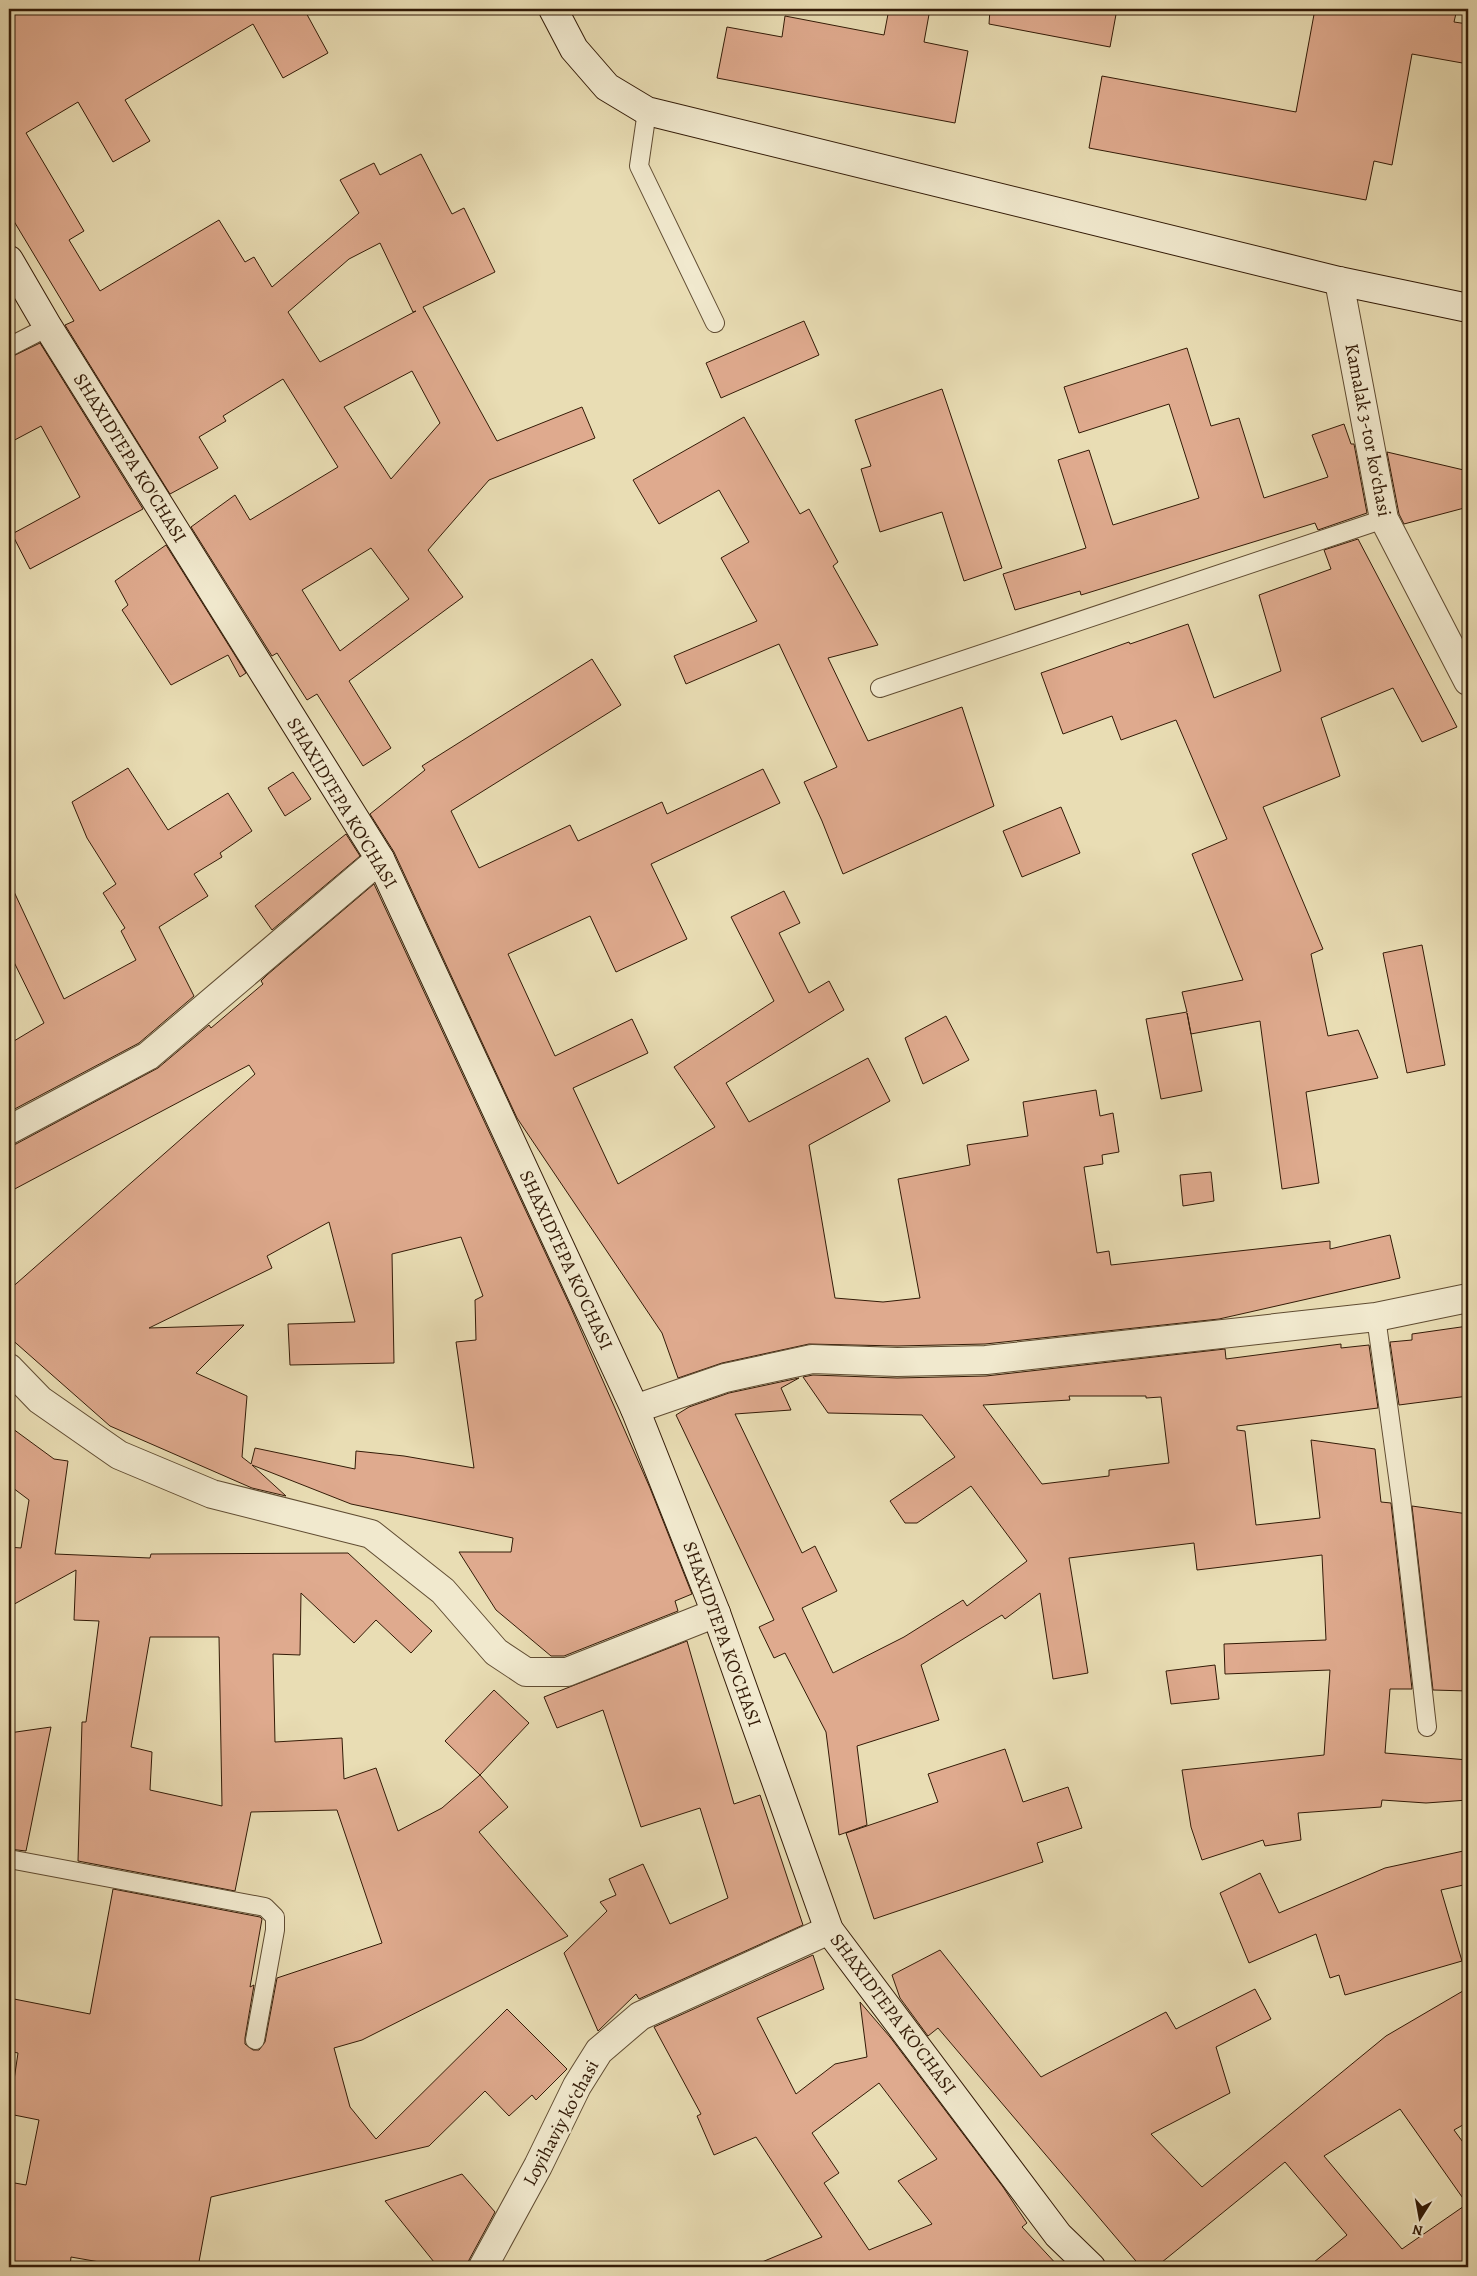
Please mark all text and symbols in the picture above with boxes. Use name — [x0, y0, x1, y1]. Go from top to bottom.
street label: Kamalak 3-tor koʻchasi — [1338, 341, 1398, 519]
street label: SHAXIDTEPA KO'CHASI — [67, 368, 193, 548]
street label: SHAXIDTEPA KO'CHASI — [281, 713, 403, 893]
street label: SHAXIDTEPA KO'CHASI — [513, 1166, 619, 1354]
street label: SHAXIDTEPA KO'CHASI — [676, 1538, 768, 1730]
street label: SHAXIDTEPA KO'CHASI — [824, 1928, 962, 2100]
street label: Loyihaviy koʻchasi — [517, 2055, 605, 2191]
north arrow — [1394, 2194, 1444, 2244]
text: N — [1411, 2220, 1424, 2241]

